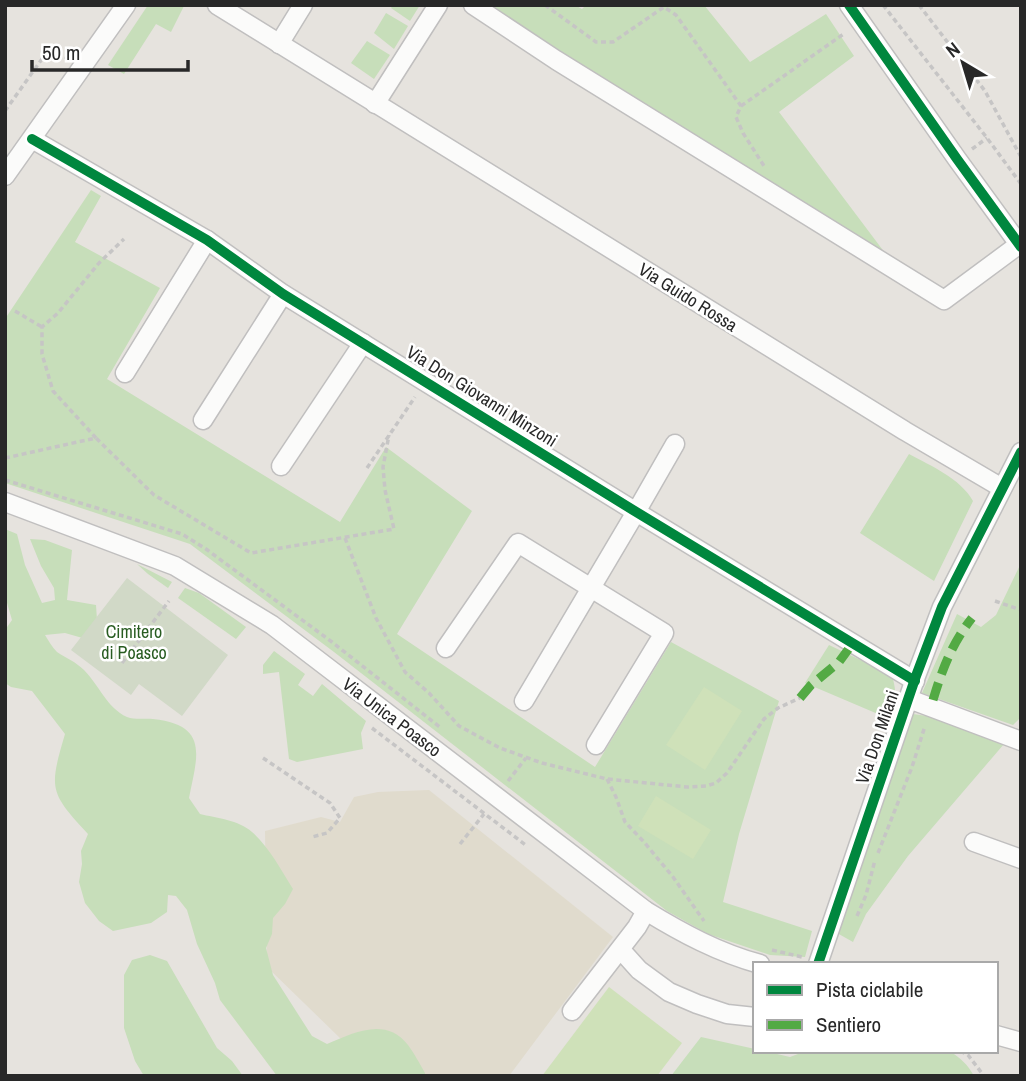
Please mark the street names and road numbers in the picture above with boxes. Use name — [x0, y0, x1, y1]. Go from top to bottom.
street label: Via Guido Rossa — [634, 257, 742, 337]
street label: Via Don Giovanni Minzoni — [402, 339, 562, 453]
street label: Via Unica Poasco — [337, 672, 447, 762]
street label: Via Don Milani — [849, 687, 905, 787]

